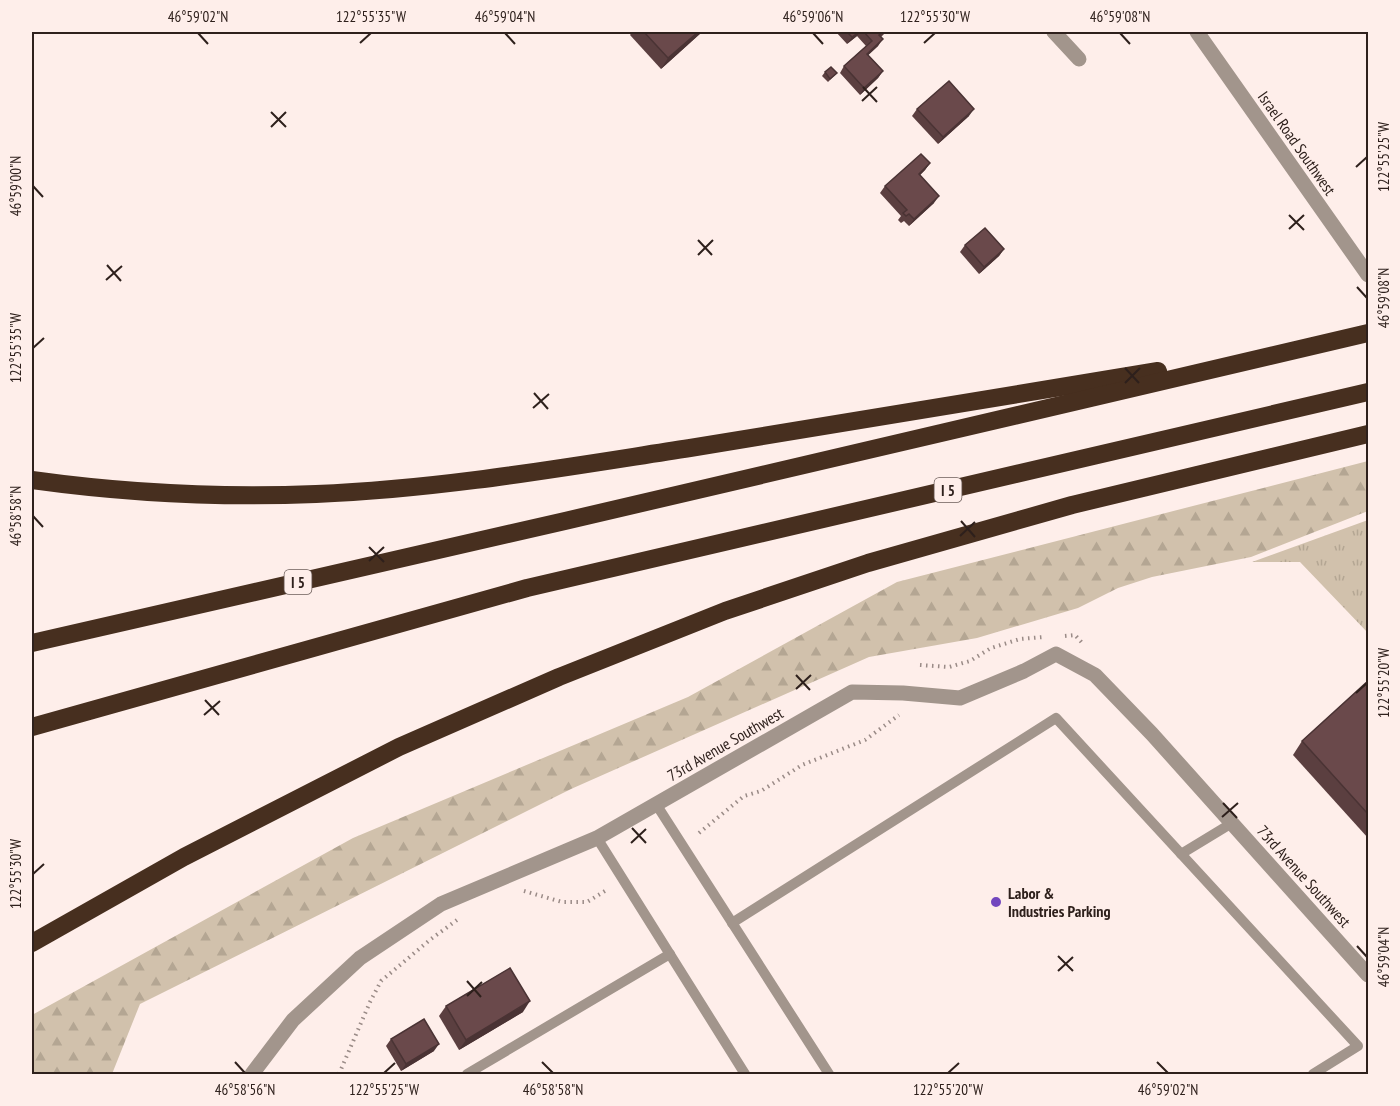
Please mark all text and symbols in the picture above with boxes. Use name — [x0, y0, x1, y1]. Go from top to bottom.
text: 46°59'02"N — [168, 7, 228, 26]
text: 122°55'35"W — [336, 7, 406, 26]
text: 46°59'04"N — [475, 7, 535, 26]
text: 46°59'06"N — [783, 7, 843, 26]
text: 122°55'30"W — [900, 7, 970, 26]
text: 46°59'08"N — [1090, 7, 1150, 26]
street label: Israel Road Southwest — [1254, 87, 1341, 199]
text: 122°55'25"W — [1374, 122, 1393, 192]
text: 46°59'00"N — [6, 156, 25, 216]
text: 46°59'08"N — [1374, 268, 1393, 328]
text: 122°55'35"W — [6, 313, 25, 383]
road number: I 5 — [934, 478, 962, 502]
text: 46°58'58"N — [6, 486, 25, 546]
road number: I 5 — [284, 570, 312, 594]
text: 122°55'20"W — [1374, 648, 1393, 718]
street label: 73rd Avenue Southwest — [664, 702, 787, 785]
street label: 73rd Avenue Southwest — [1253, 821, 1355, 932]
text: 122°55'30"W — [6, 839, 25, 909]
place label: Labor & Industries Parking — [1008, 883, 1111, 921]
marker: Labor & Industries Parking — [989, 895, 1003, 909]
text: 46°59'04"N — [1374, 927, 1393, 987]
text: 46°58'56"N — [215, 1080, 275, 1099]
text: 122°55'25"W — [349, 1080, 419, 1099]
text: 46°58'58"N — [523, 1080, 583, 1099]
text: 122°55'20"W — [913, 1080, 983, 1099]
text: 46°59'02"N — [1138, 1080, 1198, 1099]

